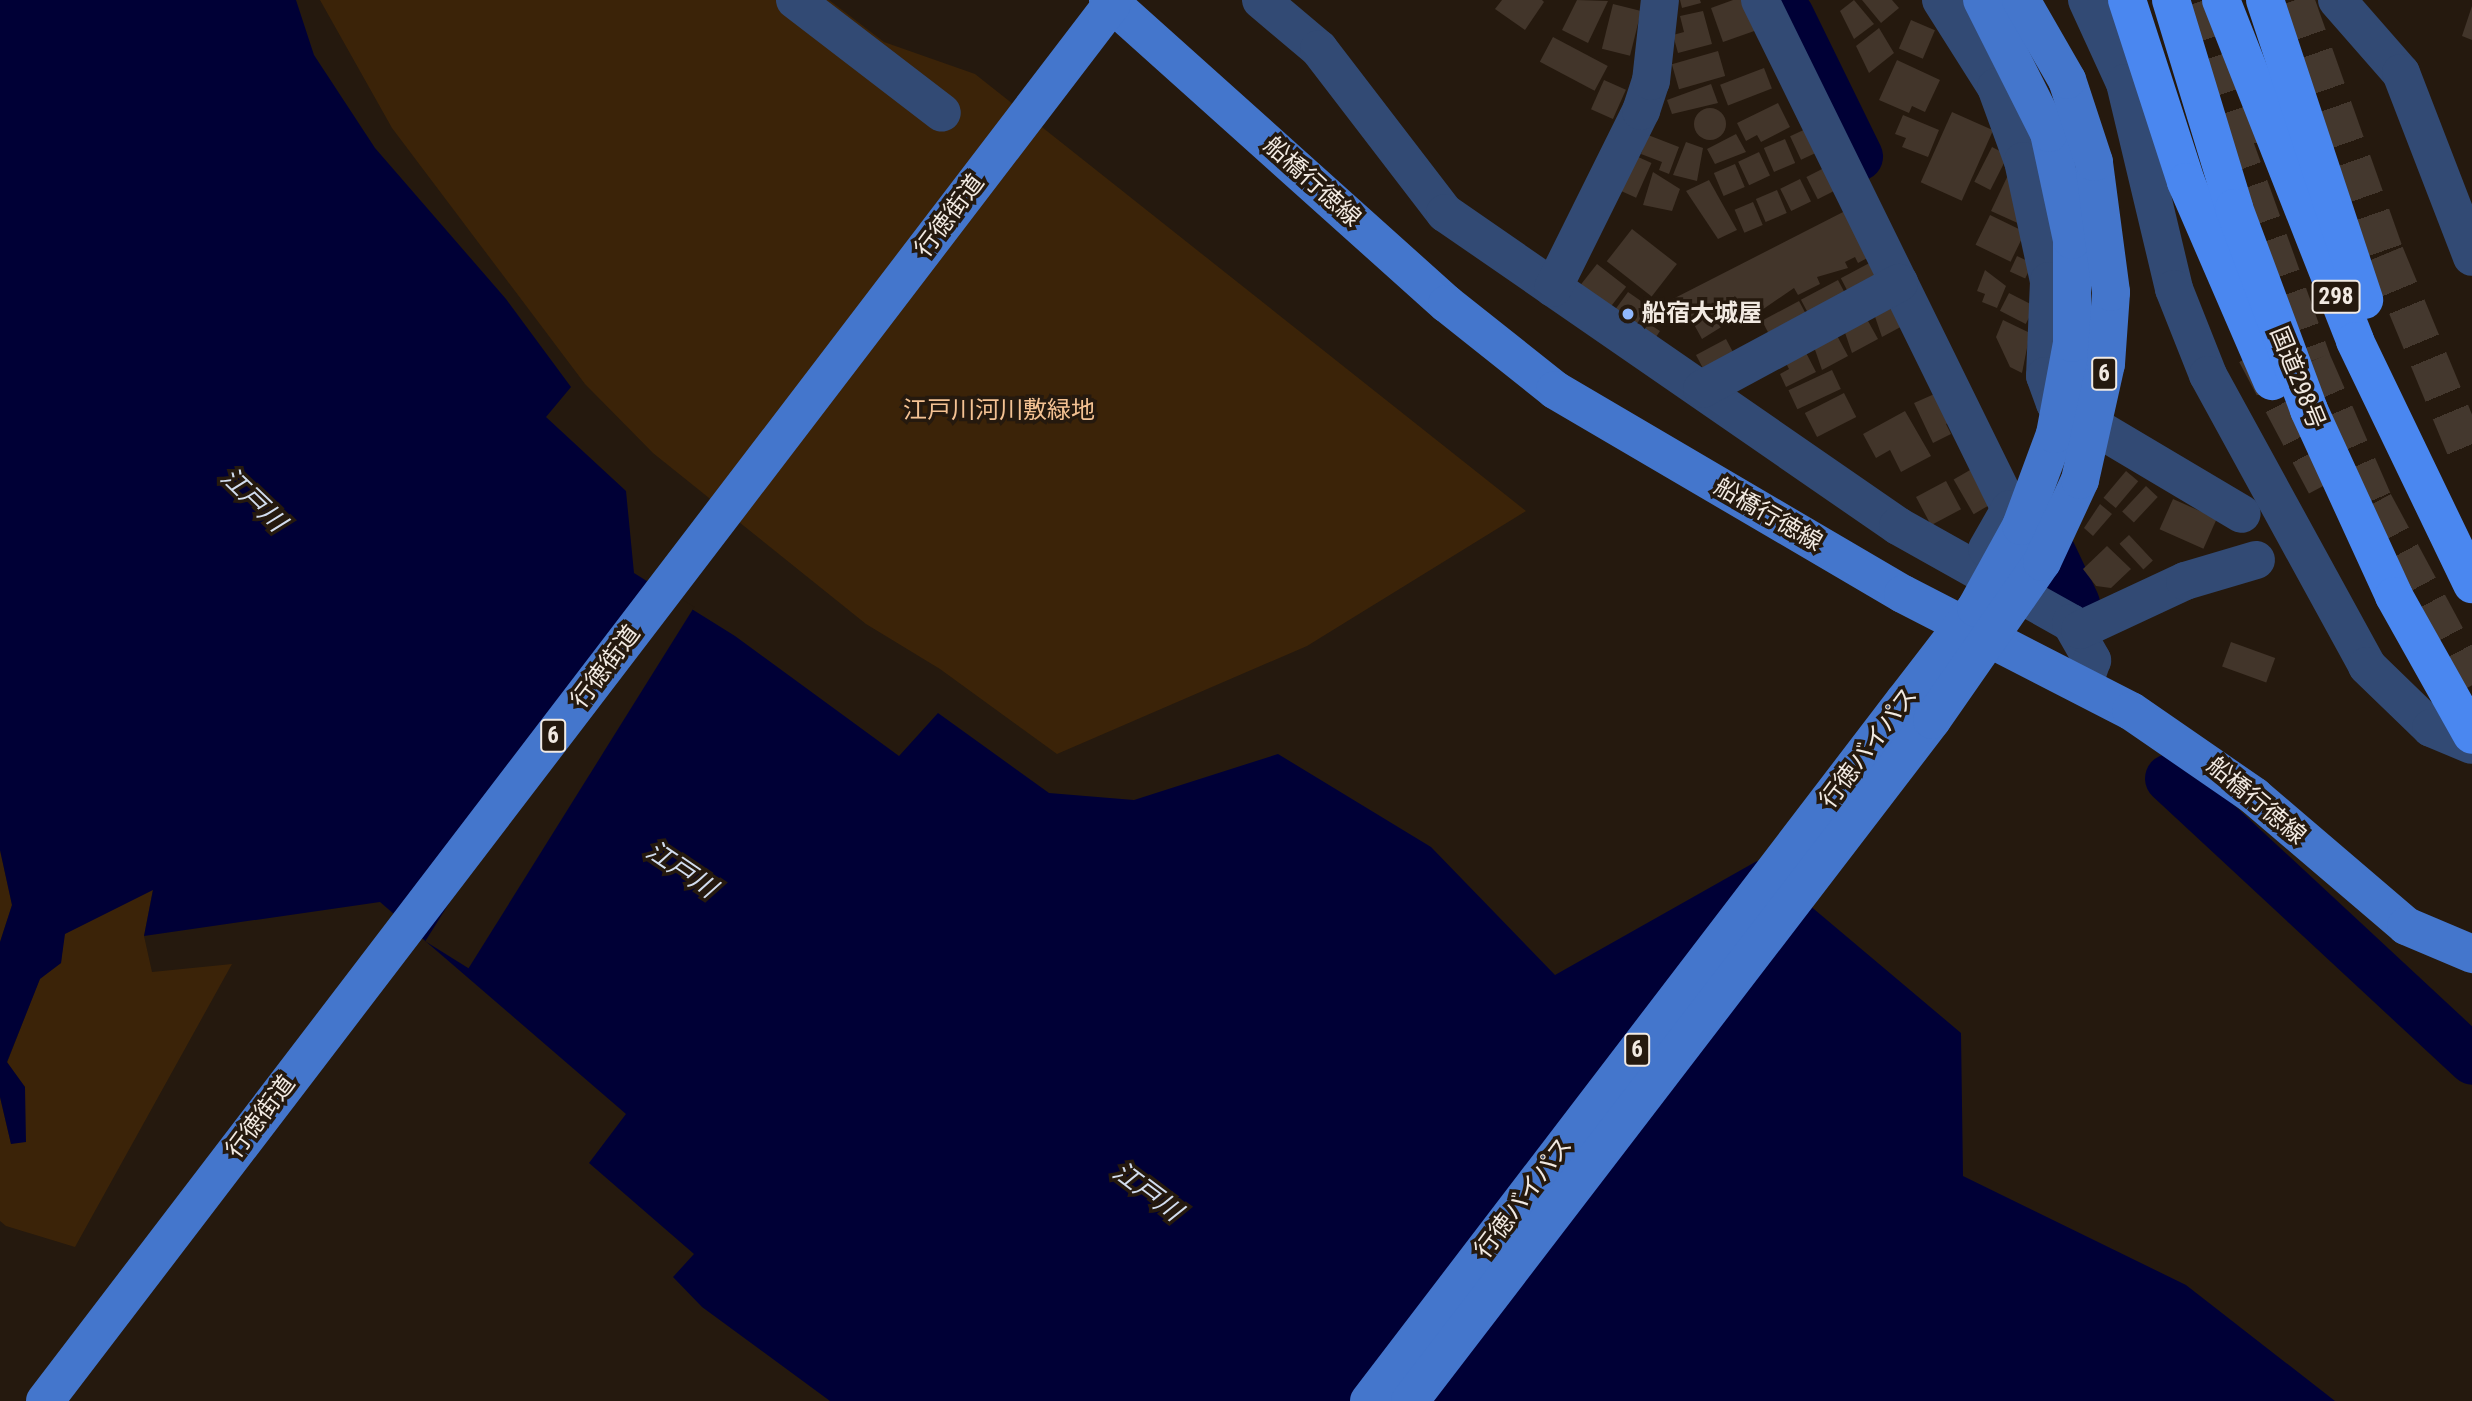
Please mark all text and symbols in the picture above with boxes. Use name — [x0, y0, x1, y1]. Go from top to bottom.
street label: 船橋行徳線 — [1258, 131, 1366, 233]
street label: 行徳街道 — [910, 169, 990, 263]
road number: 298 — [2312, 278, 2360, 316]
place label: 船宿大城屋 — [1642, 300, 1762, 328]
marker: 船宿大城屋 — [1620, 306, 1636, 322]
street label: 国道298号 — [2264, 323, 2330, 433]
road number: 6 — [2090, 354, 2118, 394]
park label: 江戸川河川敷緑地 — [903, 397, 1095, 425]
water label: 江戸川 — [214, 462, 292, 538]
street label: 船橋行徳線 — [1709, 473, 1827, 557]
street label: 行徳街道 — [566, 620, 646, 714]
street label: 行徳バイパス — [1814, 682, 1924, 814]
road number: 6 — [539, 716, 567, 756]
street label: 船橋行徳線 — [2201, 751, 2311, 851]
water label: 江戸川 — [640, 835, 722, 905]
road number: 6 — [1623, 1030, 1651, 1070]
street label: 行徳街道 — [221, 1070, 301, 1164]
street label: 行徳バイパス — [1469, 1132, 1579, 1264]
water label: 江戸川 — [1106, 1156, 1188, 1228]

